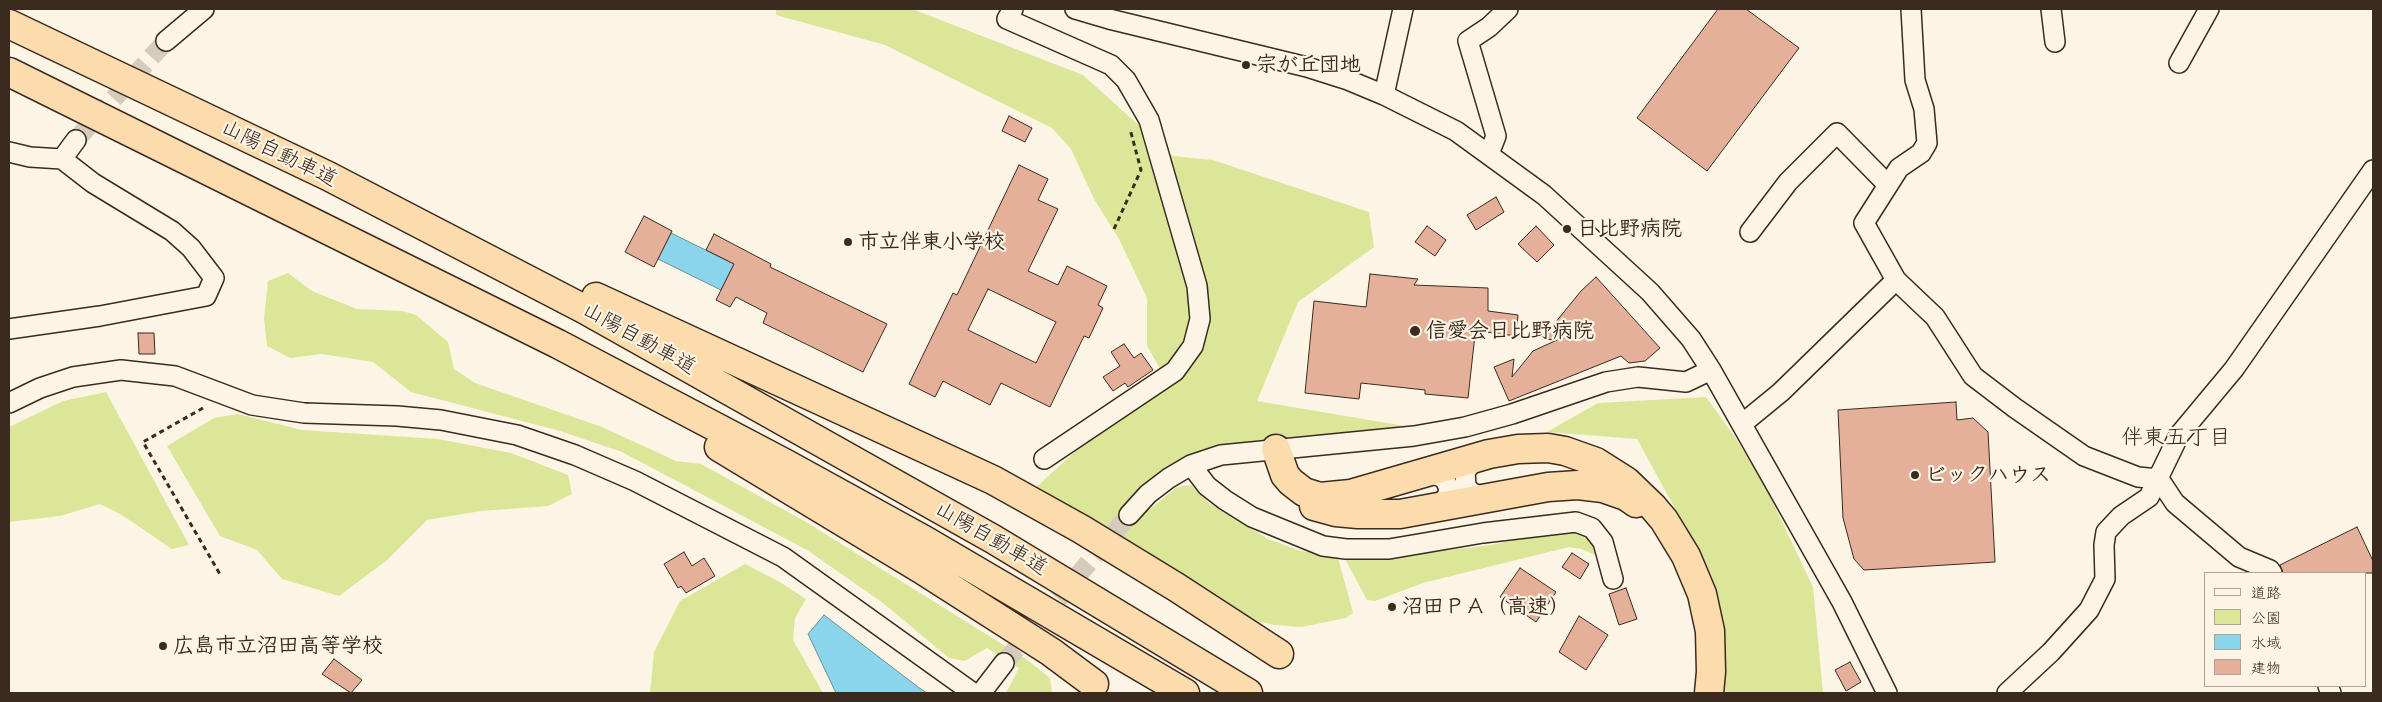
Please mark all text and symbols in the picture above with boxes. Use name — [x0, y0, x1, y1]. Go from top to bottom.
place label: 宗が丘団地 — [1256, 52, 1361, 78]
marker: 宗が丘団地 — [1240, 59, 1252, 71]
street label: 山陽自動車道 — [217, 115, 341, 193]
place label: 日比野病院 — [1577, 216, 1682, 242]
marker: 日比野病院 — [1561, 223, 1573, 235]
place label: 市立伴東小学校 — [858, 229, 1005, 255]
marker: 市立伴東小学校 — [842, 236, 854, 248]
street label: 山陽自動車道 — [578, 297, 700, 381]
place label: 信愛会日比野病院 — [1426, 318, 1594, 344]
marker: 信愛会日比野病院 — [1408, 324, 1422, 338]
district label: 伴東五丁目 — [2121, 425, 2231, 451]
place label: ビックハウス — [1925, 462, 2051, 488]
marker: ビックハウス — [1909, 469, 1921, 481]
street label: 山陽自動車道 — [930, 497, 1052, 581]
legend — [2204, 572, 2367, 687]
text: 道路 — [2251, 584, 2281, 603]
place label: 沼田ＰＡ（高速） — [1402, 594, 1570, 620]
marker: 沼田ＰＡ（高速） — [1386, 601, 1398, 613]
text: 公園 — [2251, 609, 2281, 628]
place label: 広島市立沼田高等学校 — [173, 633, 383, 659]
text: 水域 — [2251, 634, 2281, 653]
marker: 広島市立沼田高等学校 — [157, 640, 169, 652]
text: 建物 — [2251, 659, 2281, 678]

